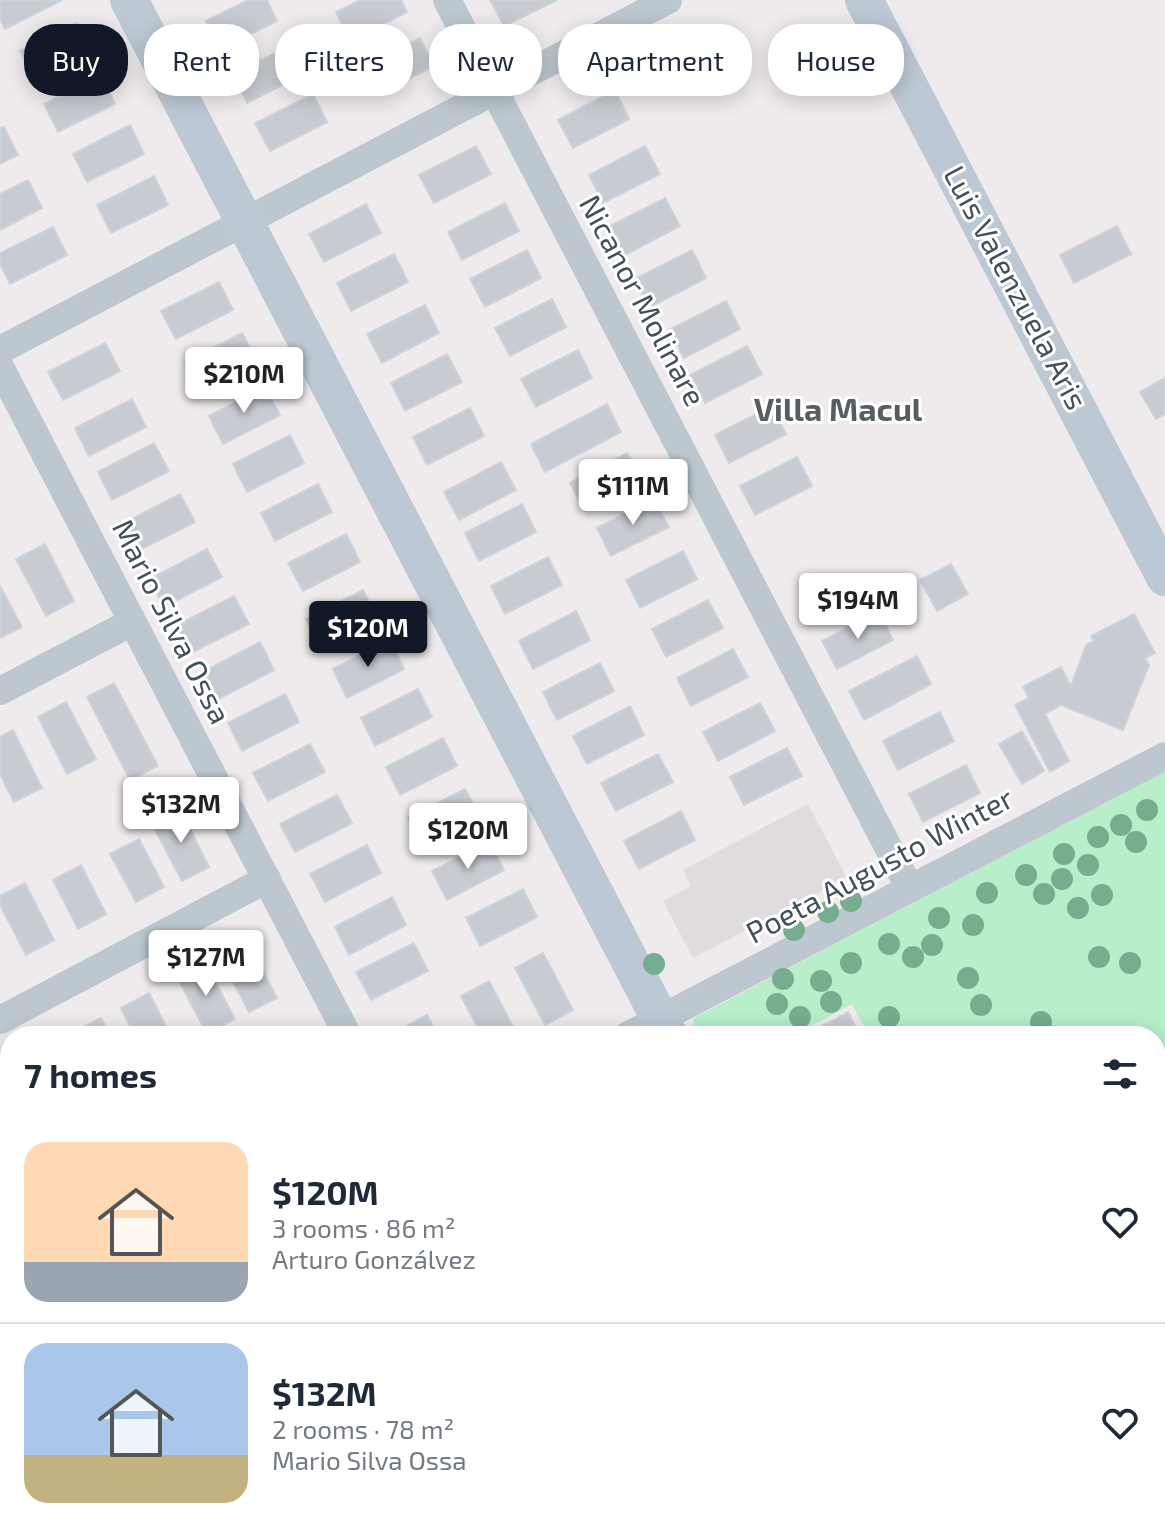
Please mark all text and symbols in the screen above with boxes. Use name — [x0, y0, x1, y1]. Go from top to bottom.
chip: Buy — [24, 24, 128, 96]
chip: Rent — [144, 24, 259, 96]
chip: Filters — [275, 24, 413, 96]
chip: New — [429, 24, 542, 96]
chip: Apartment — [558, 24, 752, 96]
chip: House — [768, 24, 904, 96]
street label: Luis Valenzuela Aris — [937, 159, 1096, 415]
street label: Nicanor Molinare — [573, 188, 715, 412]
pin: $210M — [188, 347, 300, 415]
text: $210M — [203, 357, 285, 388]
district label: Villa Macul — [754, 389, 923, 427]
pin: $111M — [577, 459, 689, 527]
text: $111M — [597, 469, 669, 500]
street label: Mario Silva Ossa — [106, 513, 240, 729]
pin: $194M — [802, 573, 914, 641]
text: $194M — [817, 583, 899, 614]
pin: $120M — [312, 601, 424, 669]
text: $120M — [327, 611, 409, 642]
pin: $132M — [125, 777, 237, 845]
street label: Poeta Augusto Winter — [739, 779, 1019, 950]
text: $132M — [141, 787, 221, 818]
pin: $120M — [412, 803, 524, 871]
text: $120M — [427, 813, 509, 844]
pin: $127M — [150, 930, 262, 998]
text: $127M — [167, 940, 245, 971]
icon: filters — [1098, 1052, 1142, 1096]
text: 7 homes — [24, 1054, 157, 1095]
text: $120M — [272, 1171, 379, 1212]
icon: home — [88, 1174, 184, 1270]
icon: heart — [1098, 1200, 1142, 1244]
text: 3 rooms · 86 m² — [272, 1212, 456, 1243]
text: Arturo Gonzálvez — [272, 1243, 476, 1274]
text: $132M — [272, 1372, 377, 1413]
icon: home — [88, 1375, 184, 1471]
icon: heart — [1098, 1401, 1142, 1445]
text: 2 rooms · 78 m² — [272, 1413, 454, 1444]
text: Mario Silva Ossa — [272, 1444, 466, 1475]

